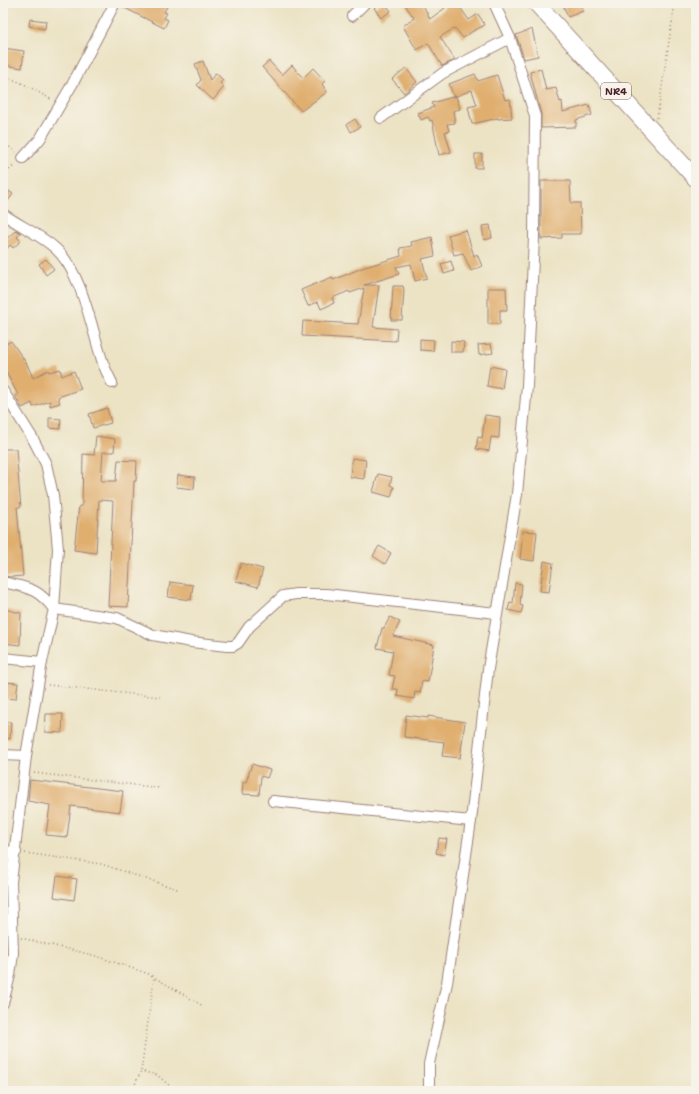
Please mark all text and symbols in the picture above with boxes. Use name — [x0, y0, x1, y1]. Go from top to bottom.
road number: NR4 — [601, 83, 631, 99]

